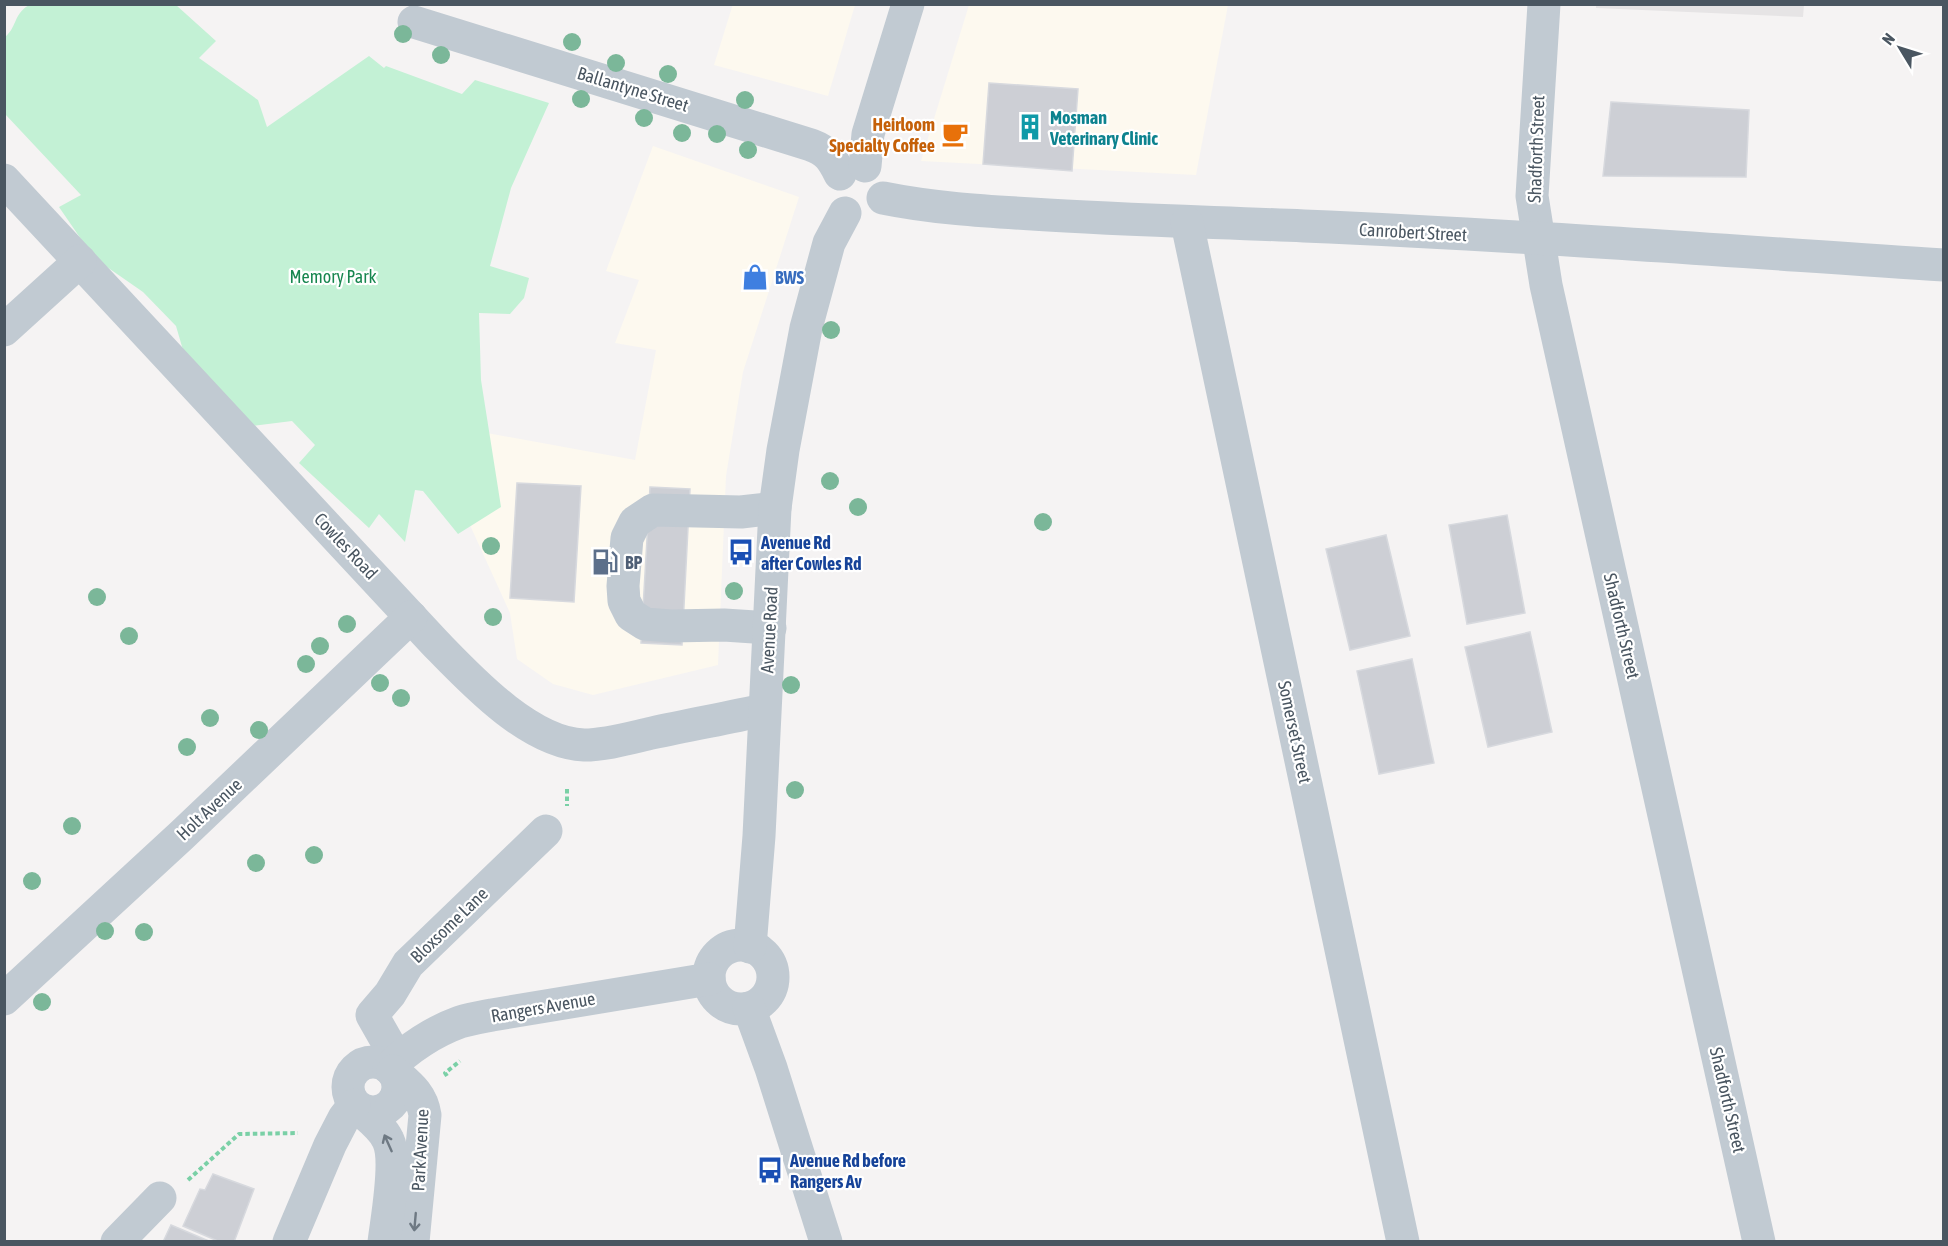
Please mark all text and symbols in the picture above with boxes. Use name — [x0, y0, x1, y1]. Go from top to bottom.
north arrow — [1870, 18, 1930, 78]
text: N — [1878, 29, 1898, 48]
street label: Ballantyne Street — [575, 62, 691, 116]
street label: Shadforth Street — [1524, 95, 1548, 203]
place label: Mosman Veterinary Clinic — [1049, 107, 1158, 149]
building icon: Mosman Veterinary Clinic — [1015, 112, 1045, 142]
place label: Heirloom Specialty Coffee — [829, 114, 935, 156]
cafe icon: Heirloom Specialty Coffee — [940, 119, 970, 149]
street label: Canrobert Street — [1359, 219, 1467, 245]
shop icon: BWS — [740, 262, 770, 292]
park label: Memory Park — [290, 266, 377, 287]
place label: BWS — [775, 267, 805, 288]
street label: Cowles Road — [310, 508, 382, 584]
place label: Avenue Rd after Cowles Rd — [760, 532, 862, 574]
bus stop icon: Avenue Rd after Cowles Rd — [726, 537, 756, 567]
fuel station icon: BP — [590, 547, 620, 577]
place label: BP — [625, 552, 643, 573]
street label: Shadforth Street — [1600, 571, 1644, 681]
street label: Avenue Road — [756, 586, 782, 674]
street label: Somerset Street — [1274, 679, 1316, 785]
street label: Holt Avenue — [172, 774, 246, 844]
street label: Bloxsome Lane — [406, 883, 492, 967]
street label: Rangers Avenue — [489, 987, 597, 1027]
street label: Shadforth Street — [1706, 1045, 1750, 1155]
street label: Park Avenue — [407, 1108, 433, 1192]
one-way arrow — [381, 1134, 393, 1152]
place label: Avenue Rd before Rangers Av — [789, 1150, 906, 1192]
bus stop icon: Avenue Rd before Rangers Av — [755, 1155, 785, 1185]
one-way arrow — [409, 1211, 420, 1231]

